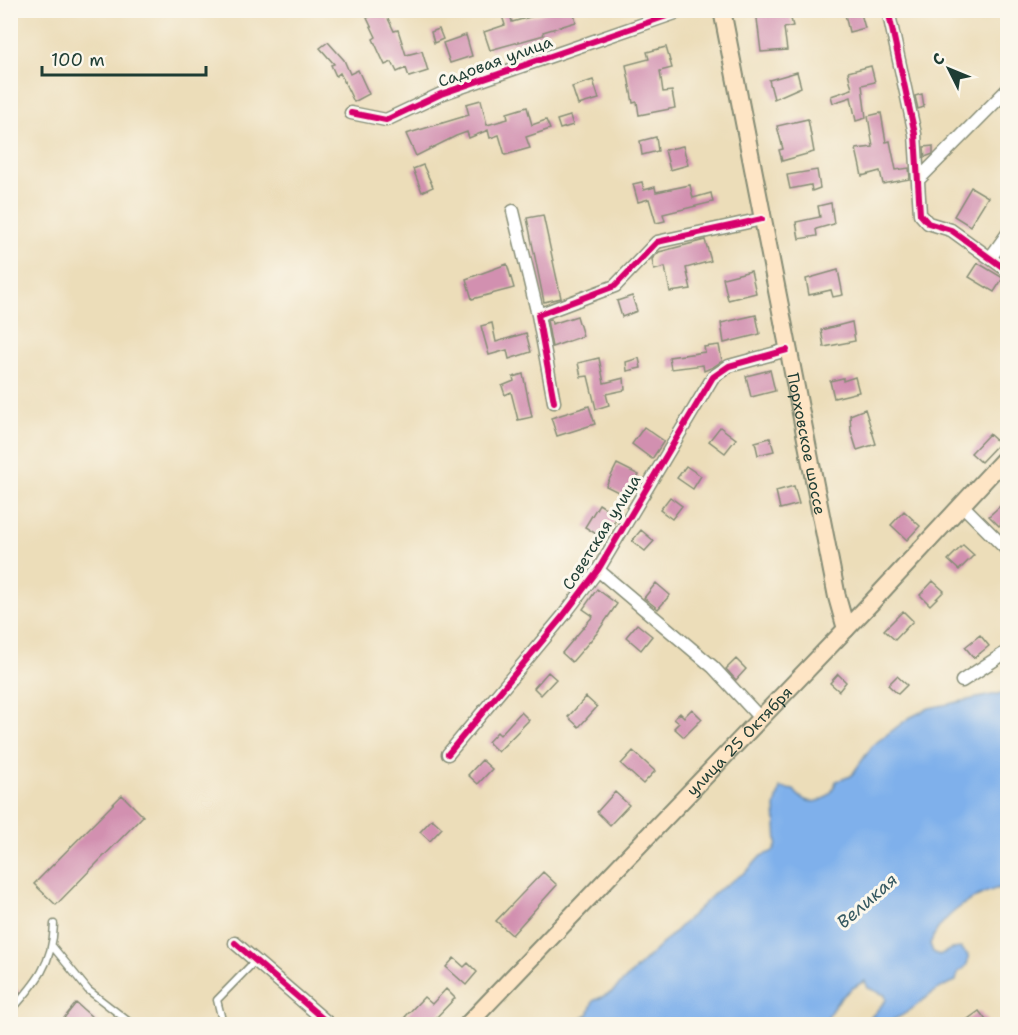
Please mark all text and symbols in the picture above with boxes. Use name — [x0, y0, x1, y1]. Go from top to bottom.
street label: Садовая улица — [435, 31, 555, 92]
scale bar — [42, 39, 206, 77]
north arrow — [919, 39, 979, 99]
text: 100 m — [51, 48, 105, 72]
text: С — [927, 48, 950, 70]
street label: Порховское шоссе — [782, 371, 831, 517]
street label: Советская улица — [557, 471, 645, 594]
street label: улица 25 Октября — [682, 682, 797, 801]
water label: Великая — [832, 868, 902, 934]

